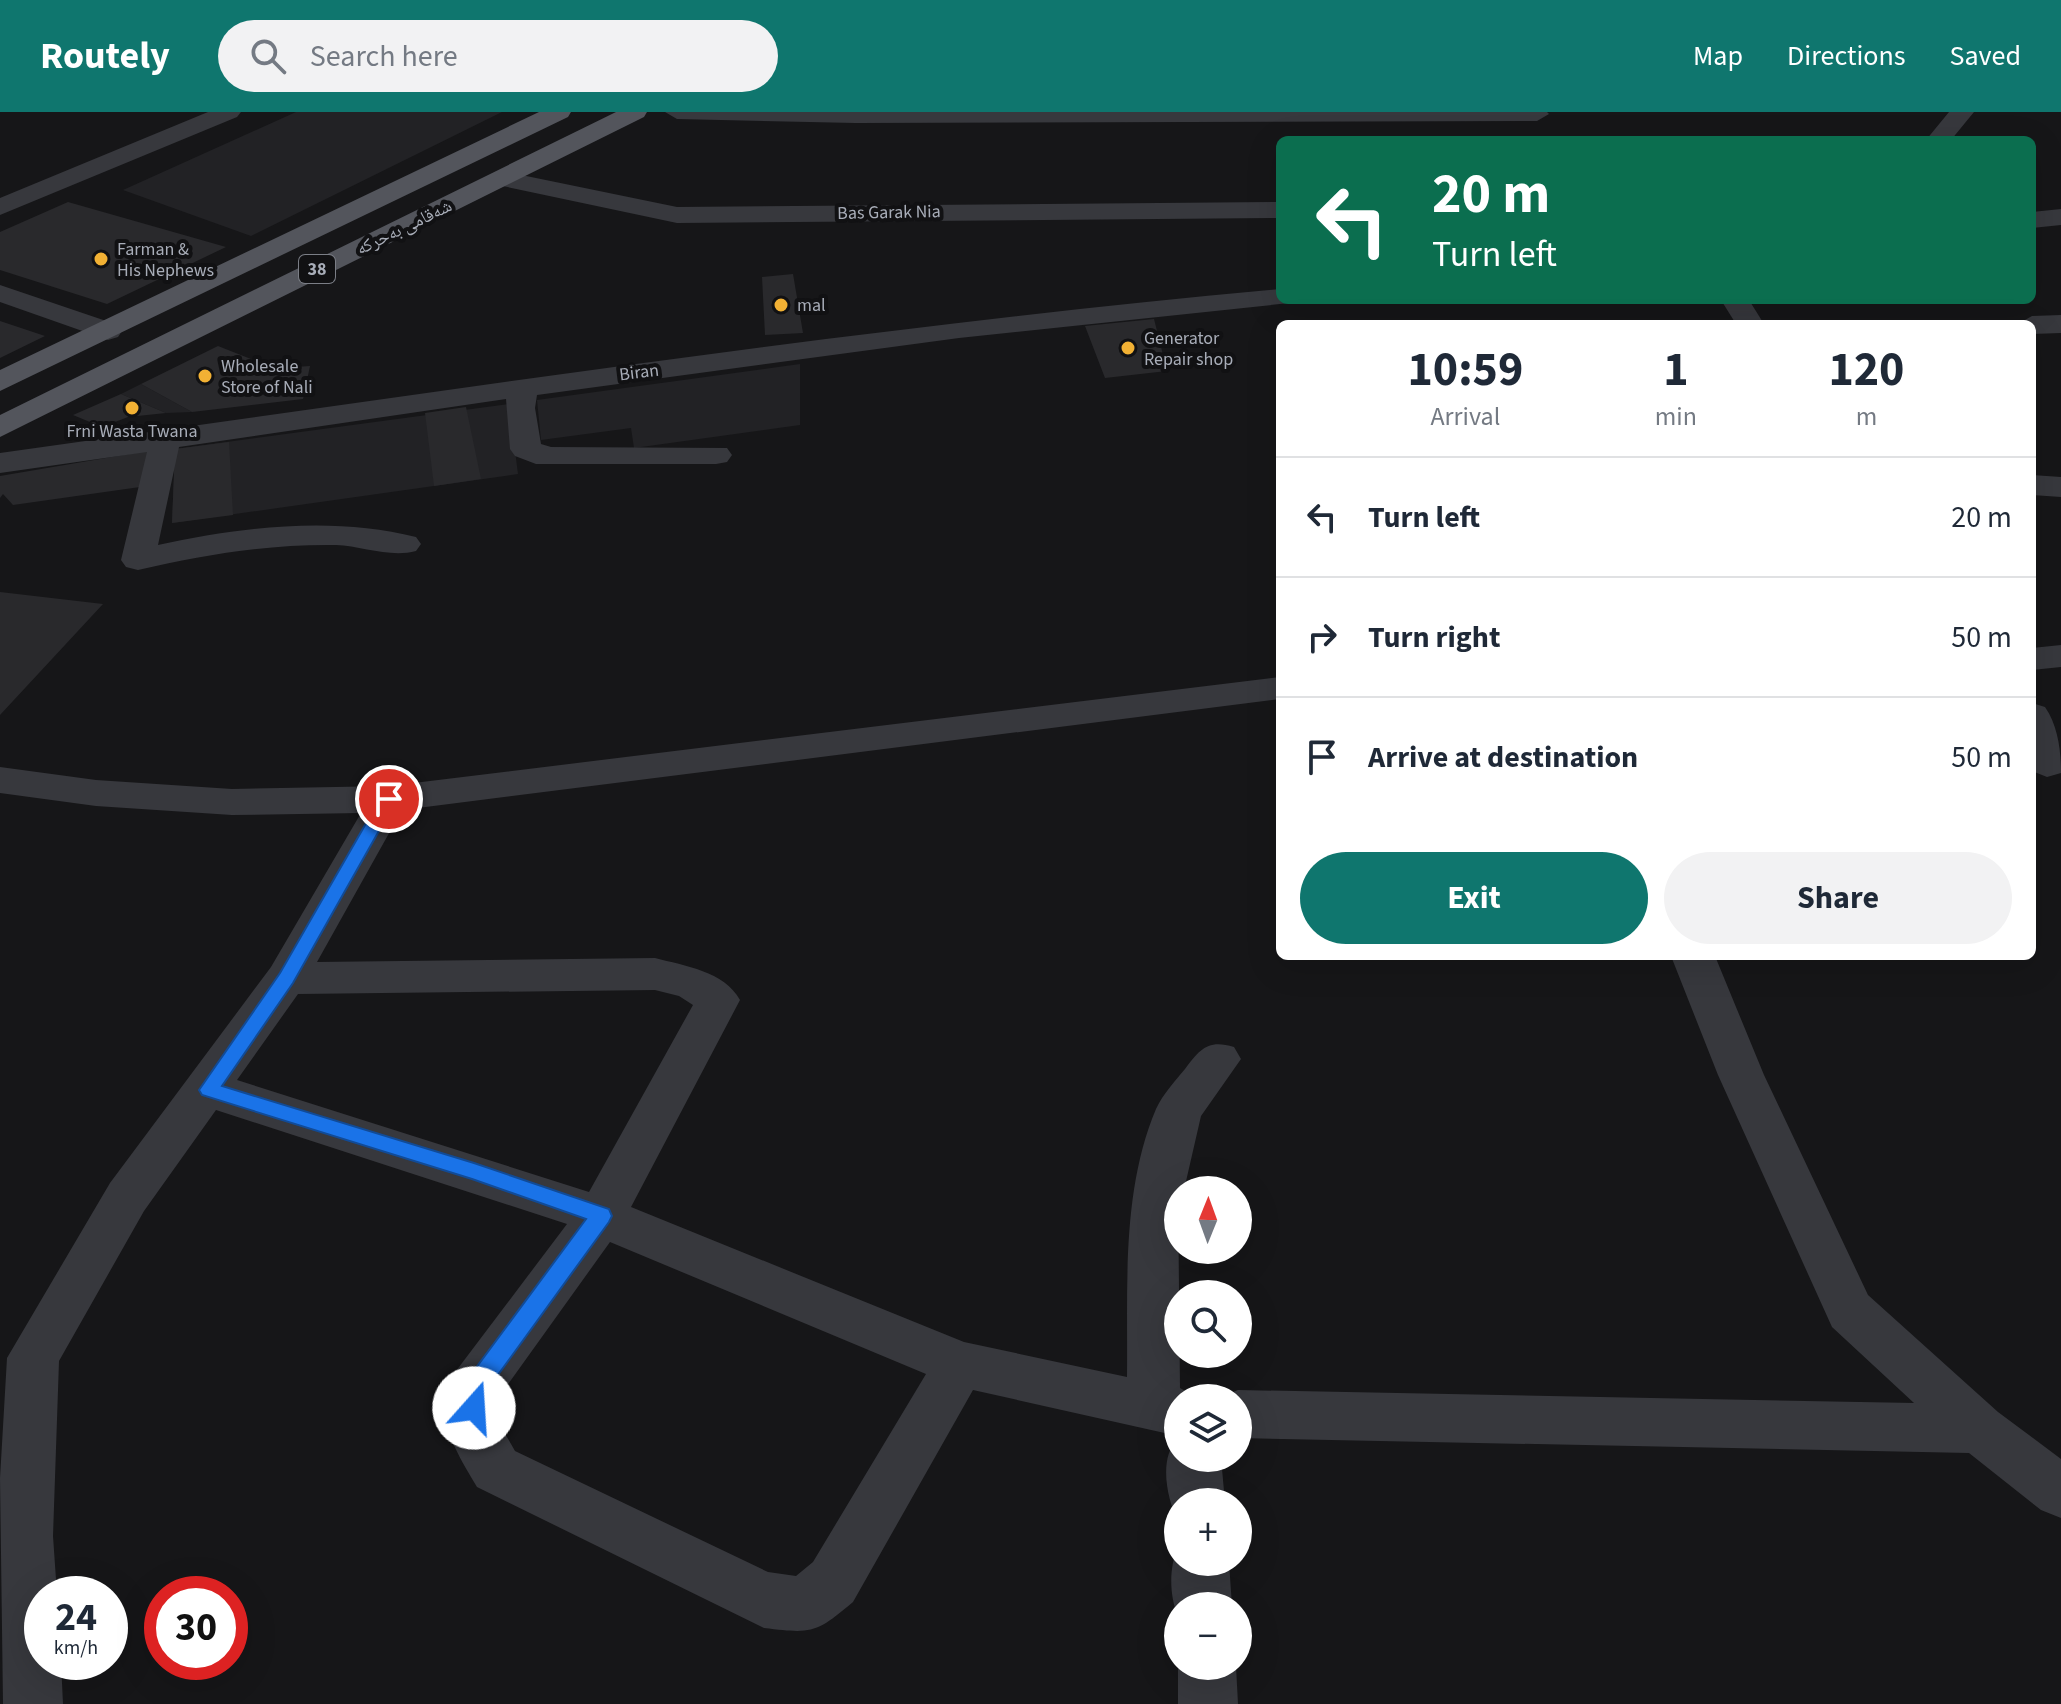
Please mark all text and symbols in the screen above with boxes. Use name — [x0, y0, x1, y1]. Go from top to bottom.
search box — [218, 20, 778, 92]
text: Routely — [40, 29, 170, 83]
icon: search — [246, 34, 290, 78]
text: Search here — [310, 35, 458, 78]
text: Map — [1693, 36, 1743, 76]
text: Directions — [1787, 36, 1906, 76]
text: Saved — [1950, 36, 2021, 76]
text: 20 m — [1432, 155, 1550, 234]
icon: left — [1300, 168, 1404, 272]
street label: شەقامی بەحرکە — [352, 193, 456, 261]
street label: Bas Garak Nia — [837, 199, 941, 226]
text: Turn left — [1432, 229, 1557, 280]
place label: Farman & His Nephews — [117, 237, 214, 283]
marker: Farman & His Nephews — [92, 250, 110, 268]
road number: 38 — [299, 255, 335, 283]
place label: mal — [797, 293, 826, 318]
marker: mal — [772, 296, 790, 314]
place label: Generator Repair shop — [1144, 326, 1233, 372]
text: 10:59 — [1407, 336, 1523, 404]
text: 1 — [1663, 336, 1689, 404]
text: 120 — [1828, 336, 1904, 404]
marker: Generator Repair shop — [1119, 339, 1137, 357]
place label: Wholesale Store of Nali — [221, 354, 313, 400]
street label: Biran — [618, 358, 660, 387]
marker: Wholesale Store of Nali — [196, 367, 214, 385]
text: Arrival — [1430, 398, 1500, 435]
text: min — [1655, 398, 1697, 435]
text: m — [1856, 398, 1877, 435]
marker: Frni Wasta Twana — [123, 399, 141, 417]
place label: Frni Wasta Twana — [67, 419, 197, 444]
icon: left — [1300, 495, 1344, 539]
text: Turn left — [1368, 496, 1480, 539]
text: 20 m — [1951, 496, 2012, 539]
icon: right — [1300, 615, 1344, 659]
text: Turn right — [1368, 616, 1500, 659]
text: 50 m — [1951, 616, 2012, 659]
icon: arrive — [1300, 735, 1344, 779]
text: Arrive at destination — [1368, 736, 1638, 779]
text: 50 m — [1951, 736, 2012, 779]
pin — [355, 765, 423, 833]
icon: arrive — [367, 777, 411, 821]
button: Exit — [1300, 852, 1648, 944]
button: Share — [1664, 852, 2012, 944]
north arrow — [1164, 1176, 1252, 1264]
map controls — [1164, 1176, 1252, 1680]
button: search — [1164, 1280, 1252, 1368]
position arrow — [432, 1366, 516, 1450]
button: layers — [1164, 1384, 1252, 1472]
button: + — [1164, 1488, 1252, 1576]
speed limit sign: 30 — [144, 1576, 248, 1680]
text: 24 — [55, 1589, 97, 1646]
button: − — [1164, 1592, 1252, 1680]
text: km/h — [54, 1634, 98, 1662]

